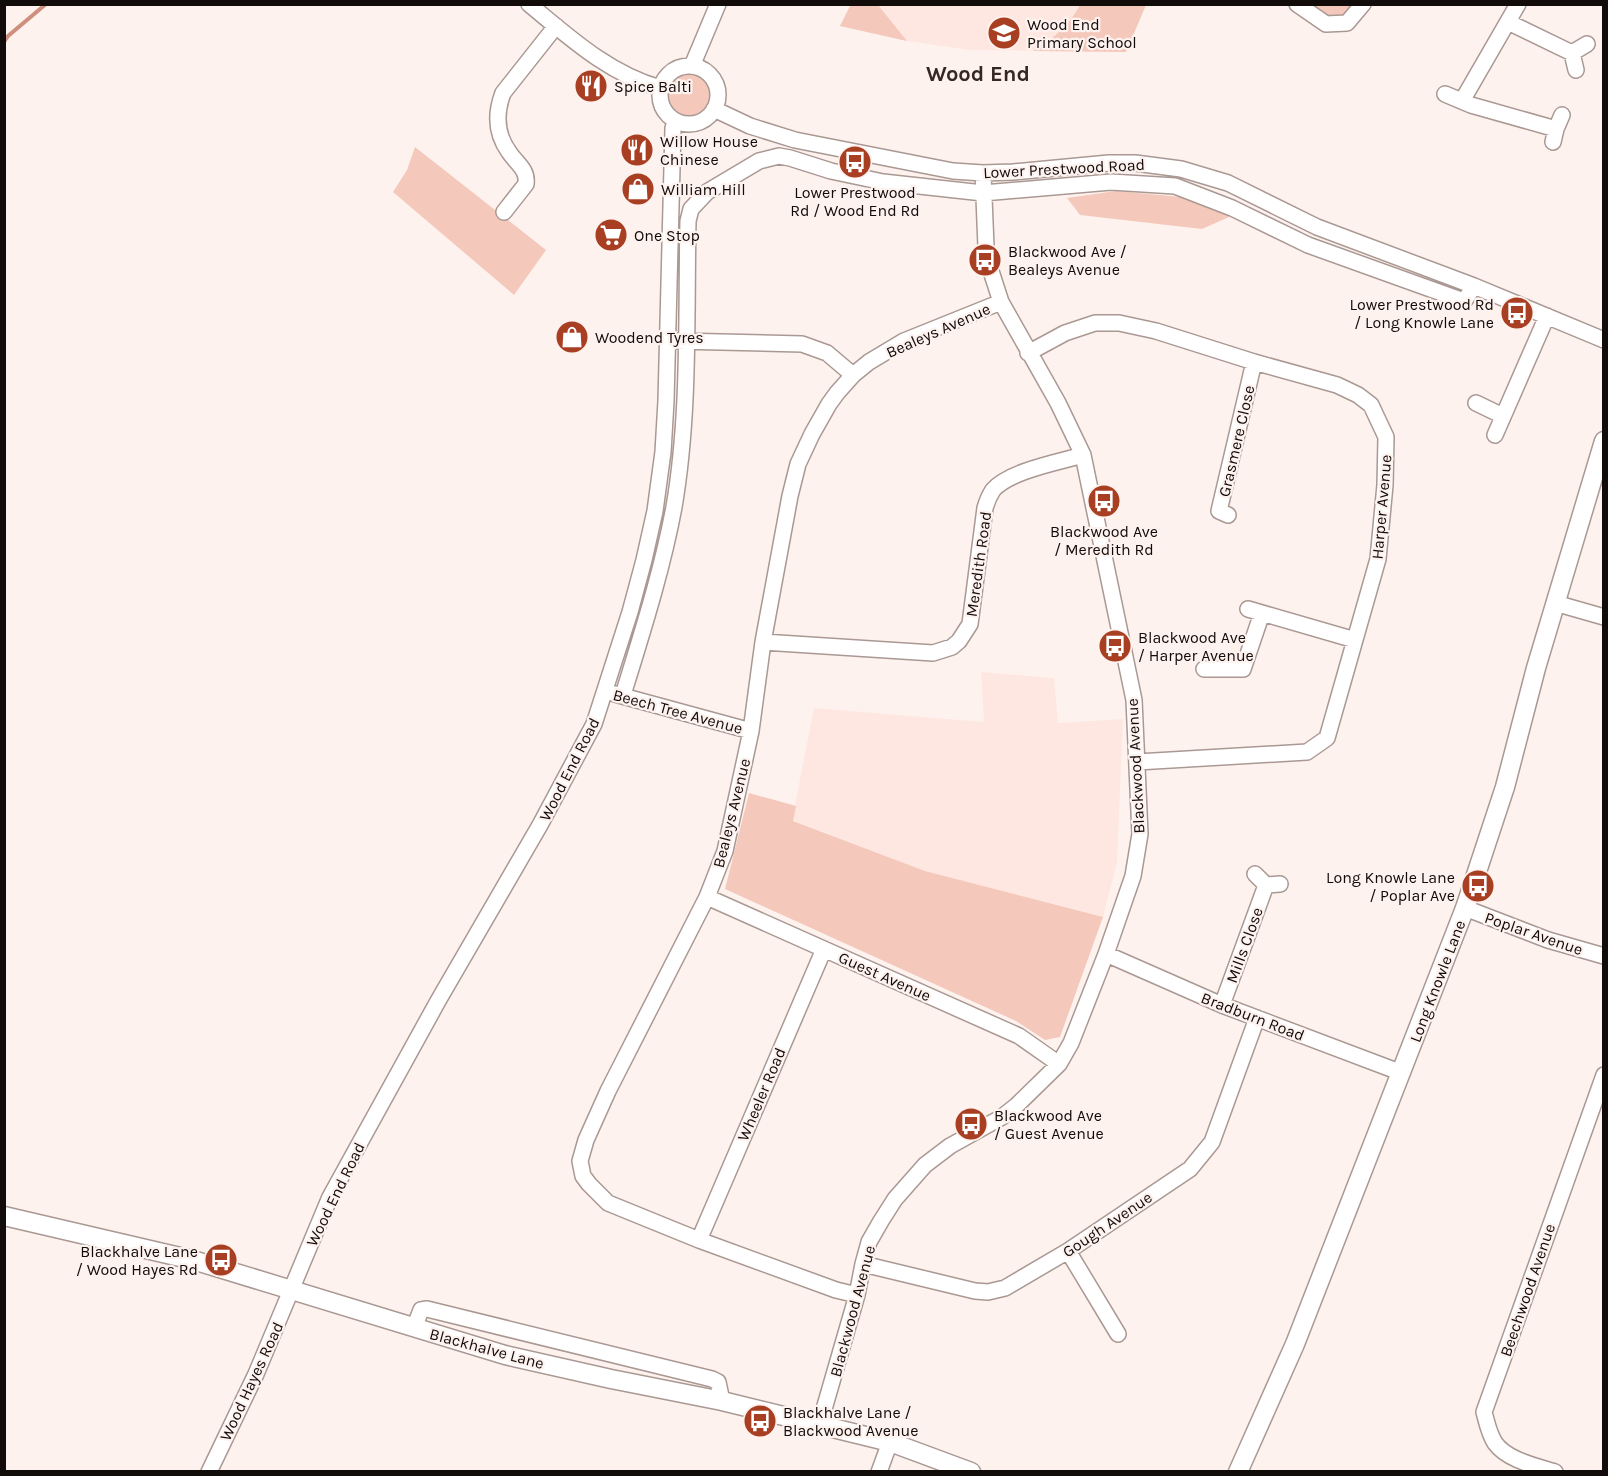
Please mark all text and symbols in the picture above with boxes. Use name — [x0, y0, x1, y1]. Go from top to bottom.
school or university icon: Wood End Primary School — [986, 15, 1022, 51]
place label: Wood End Primary School — [1027, 15, 1137, 52]
district label: Wood End — [926, 61, 1030, 87]
restaurant icon: Spice Balti — [573, 68, 609, 104]
place label: Spice Balti — [614, 77, 692, 96]
restaurant icon: Willow House Chinese — [619, 132, 655, 168]
place label: Willow House Chinese — [660, 132, 758, 169]
bus stop icon: Lower Prestwood Rd / Wood End Rd — [837, 144, 873, 180]
street label: Lower Prestwood Road — [983, 155, 1145, 182]
shop icon: William Hill — [620, 171, 656, 207]
place label: William Hill — [661, 180, 746, 199]
place label: Lower Prestwood Rd / Wood End Rd — [790, 183, 920, 220]
supermarket icon: One Stop — [593, 217, 629, 253]
place label: One Stop — [634, 226, 700, 245]
bus stop icon: Blackwood Ave / Bealeys Avenue — [967, 242, 1003, 278]
place label: Blackwood Ave / Bealeys Avenue — [1008, 242, 1127, 279]
place label: Lower Prestwood Rd / Long Knowle Lane — [1349, 295, 1494, 332]
bus stop icon: Lower Prestwood Rd / Long Knowle Lane — [1499, 295, 1535, 331]
street label: Bealeys Avenue — [883, 299, 993, 362]
shop icon: Woodend Tyres — [554, 319, 590, 355]
place label: Woodend Tyres — [595, 328, 704, 347]
street label: Grasmere Close — [1214, 383, 1259, 499]
street label: Harper Avenue — [1367, 454, 1396, 560]
bus stop icon: Blackwood Ave / Meredith Rd — [1086, 483, 1122, 519]
street label: Meredith Road — [962, 510, 995, 618]
place label: Blackwood Ave / Meredith Rd — [1050, 522, 1158, 559]
bus stop icon: Blackwood Ave / Harper Avenue — [1097, 628, 1133, 664]
place label: Blackwood Ave / Harper Avenue — [1138, 628, 1254, 665]
street label: Beech Tree Avenue — [611, 685, 745, 738]
street label: Blackwood Avenue — [1122, 698, 1149, 834]
street label: Wood End Road — [535, 714, 604, 824]
street label: Bealeys Avenue — [709, 756, 754, 870]
place label: Long Knowle Lane / Poplar Ave — [1326, 868, 1455, 905]
bus stop icon: Long Knowle Lane / Poplar Ave — [1460, 868, 1496, 904]
street label: Mills Close — [1222, 905, 1267, 986]
street label: Poplar Avenue — [1482, 908, 1585, 959]
street label: Long Knowle Lane — [1405, 918, 1469, 1045]
street label: Guest Avenue — [836, 948, 934, 1005]
street label: Bradburn Road — [1198, 988, 1307, 1045]
street label: Wheeler Road — [733, 1045, 790, 1144]
bus stop icon: Blackwood Ave / Guest Avenue — [953, 1106, 989, 1142]
place label: Blackwood Ave / Guest Avenue — [994, 1106, 1104, 1143]
street label: Wood End Road — [302, 1139, 369, 1249]
street label: Gough Avenue — [1059, 1187, 1156, 1261]
street label: Beechwood Avenue — [1496, 1221, 1559, 1359]
place label: Blackhalve Lane / Wood Hayes Rd — [76, 1242, 198, 1279]
bus stop icon: Blackhalve Lane / Wood Hayes Rd — [203, 1242, 239, 1278]
street label: Blackwood Avenue — [826, 1243, 879, 1379]
street label: Wood Hayes Road — [216, 1319, 287, 1444]
street label: Blackhalve Lane — [428, 1324, 546, 1373]
bus stop icon: Blackhalve Lane / Blackwood Avenue — [742, 1403, 778, 1439]
place label: Blackhalve Lane / Blackwood Avenue — [783, 1403, 919, 1440]

